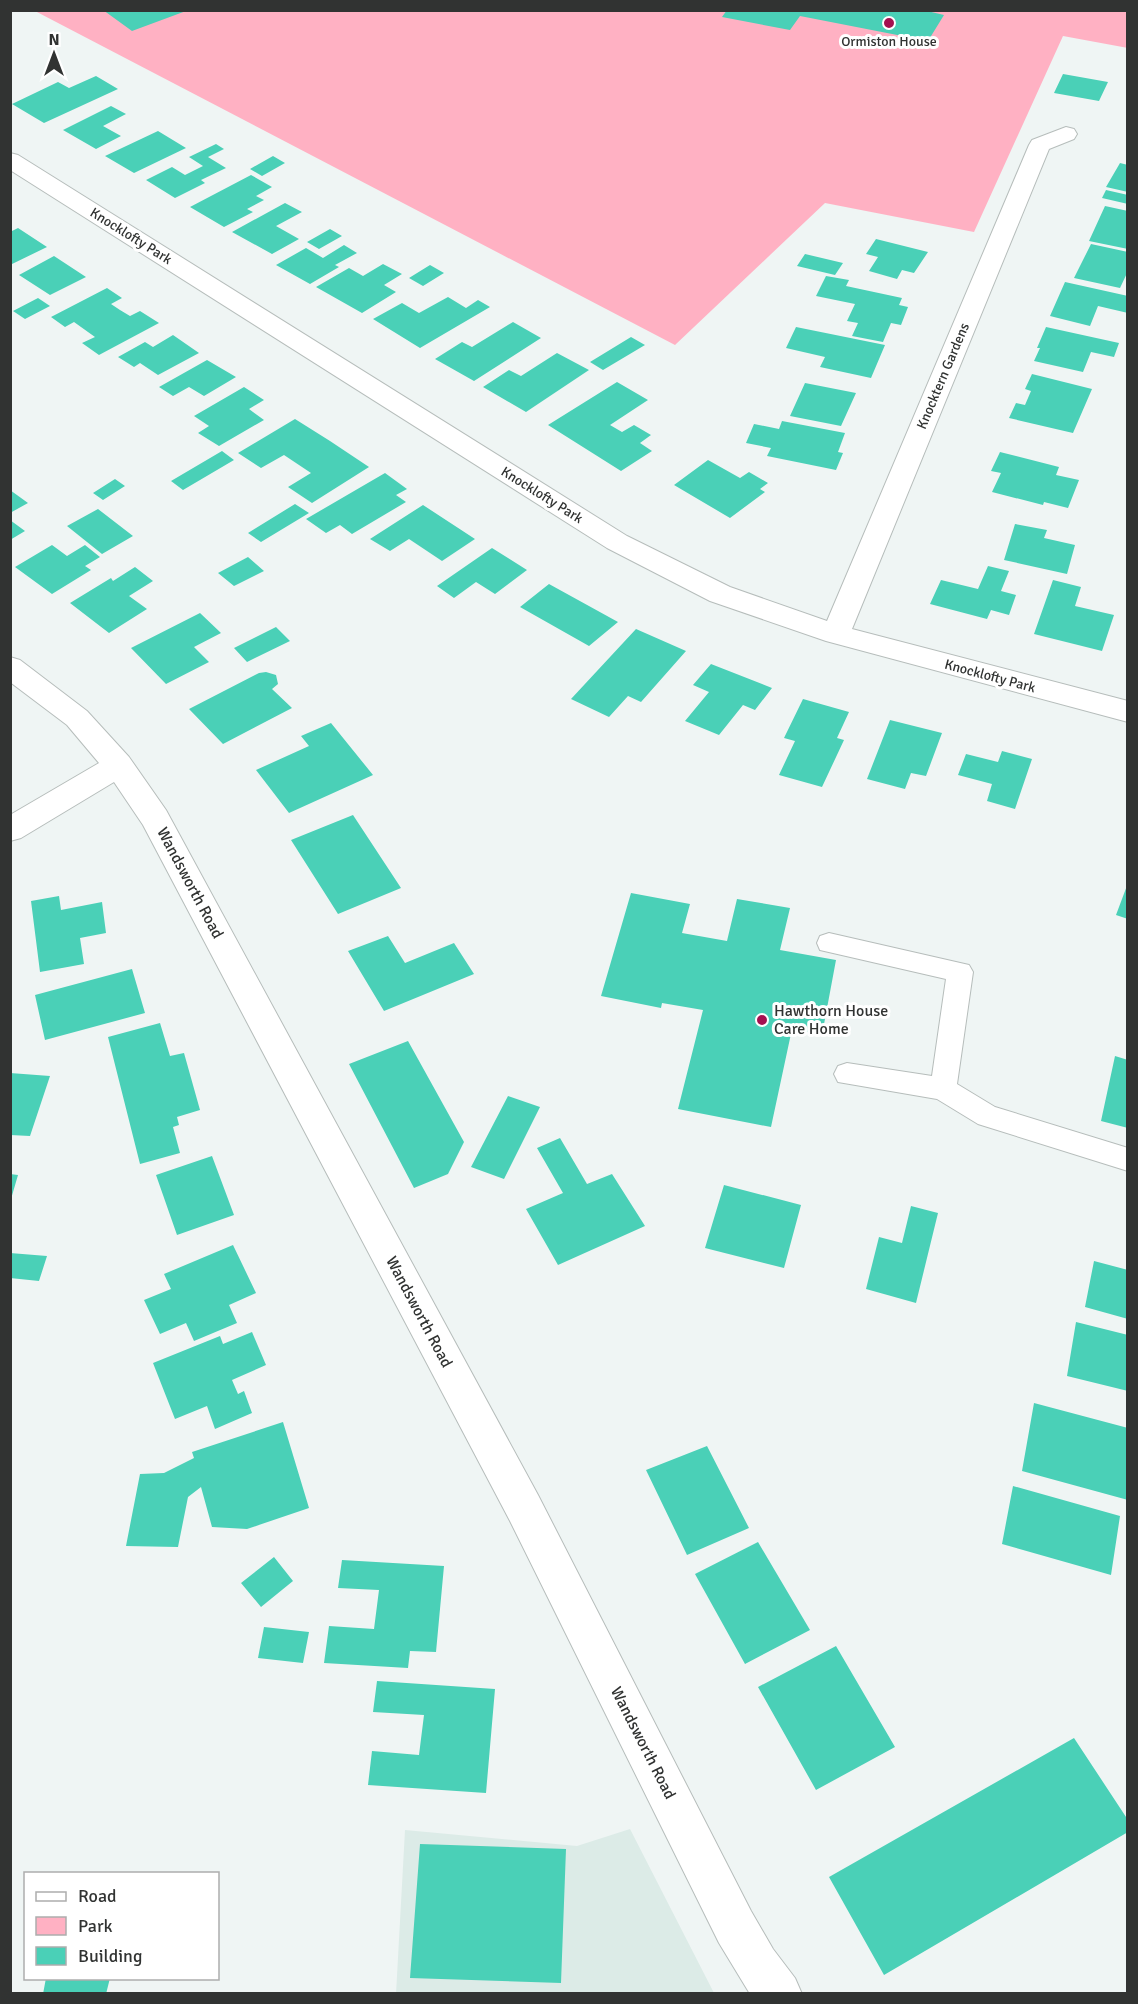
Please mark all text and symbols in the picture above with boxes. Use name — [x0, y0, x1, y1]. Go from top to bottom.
marker: Ormiston House — [882, 16, 896, 30]
north arrow — [24, 24, 84, 84]
text: N — [48, 30, 60, 50]
place label: Ormiston House — [841, 33, 937, 50]
street label: Knocklofty Park — [87, 204, 175, 268]
street label: Knocktern Gardens — [913, 320, 973, 432]
street label: Knocklofty Park — [498, 463, 586, 527]
street label: Knocklofty Park — [943, 656, 1037, 696]
street label: Wandsworth Road — [152, 824, 228, 942]
place label: Hawthorn House Care Home — [774, 1001, 888, 1039]
marker: Hawthorn House Care Home — [755, 1013, 769, 1027]
street label: Wandsworth Road — [381, 1253, 457, 1371]
street label: Wandsworth Road — [606, 1684, 680, 1802]
legend — [24, 1872, 219, 1980]
text: Road — [78, 1885, 117, 1907]
text: Park — [78, 1915, 113, 1937]
text: Building — [78, 1945, 142, 1967]

